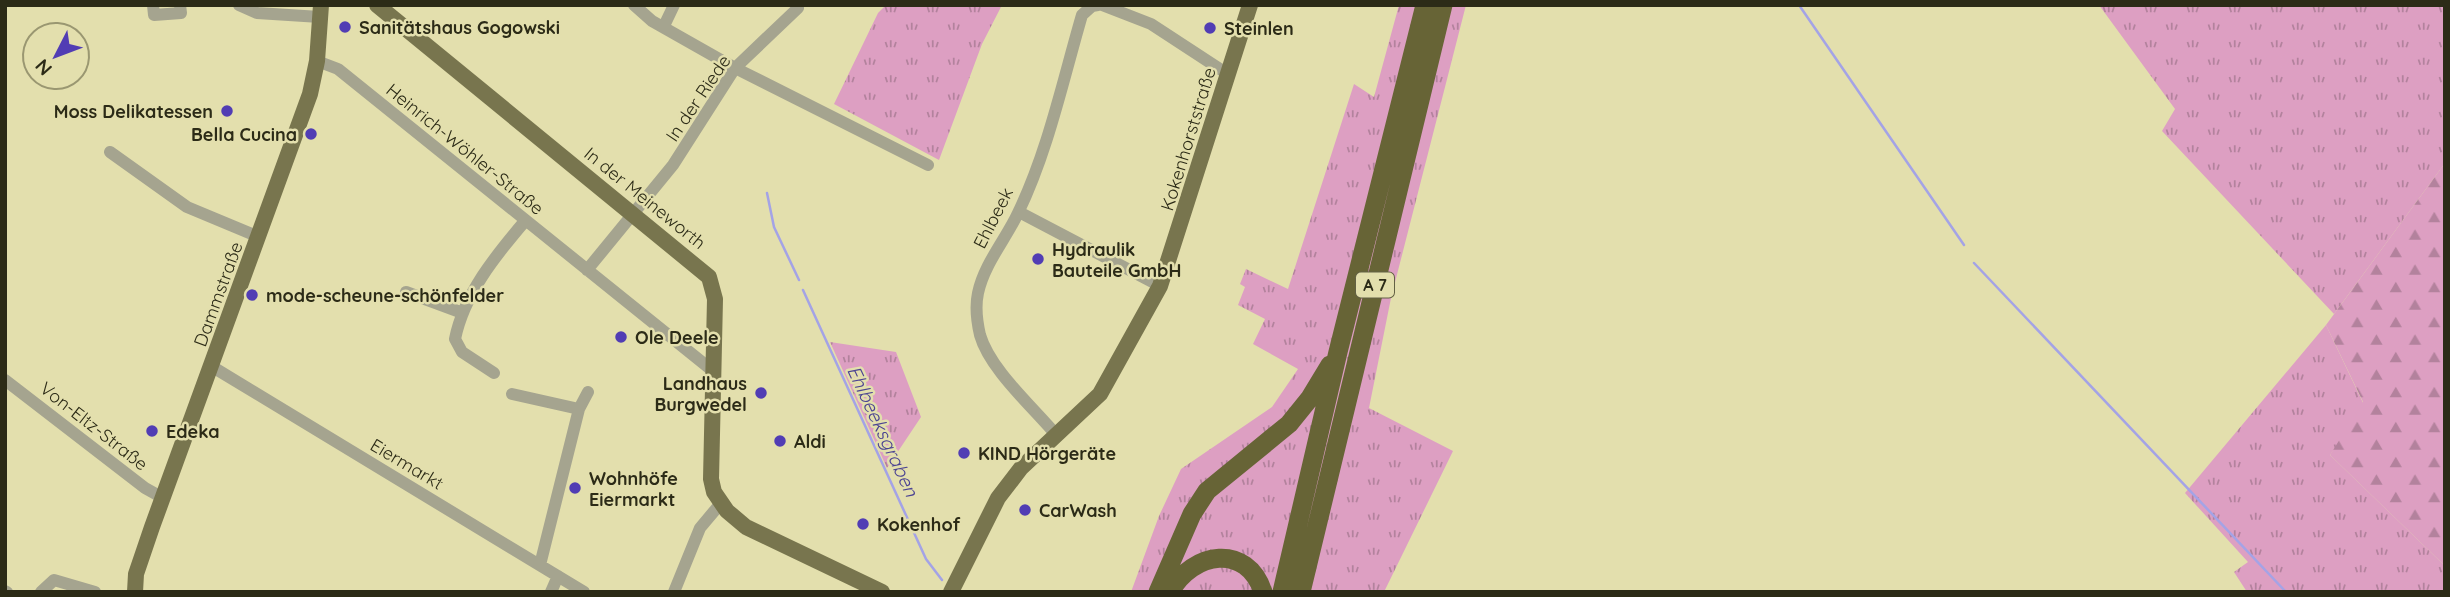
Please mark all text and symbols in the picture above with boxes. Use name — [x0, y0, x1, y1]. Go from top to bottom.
place label: Sanitätshaus Gogowski — [359, 16, 560, 39]
place label: Steinlen — [1224, 17, 1294, 40]
marker: Sanitätshaus Gogowski — [337, 19, 353, 35]
marker: Steinlen — [1202, 20, 1218, 36]
north arrow — [21, 21, 91, 91]
street label: In der Riede — [661, 50, 735, 146]
text: N — [30, 54, 57, 81]
street label: Kokenhorststraße — [1155, 65, 1221, 213]
street label: Heinrich-Wöhler-Straße — [382, 78, 548, 220]
place label: Moss Delikatessen — [54, 100, 213, 123]
marker: Moss Delikatessen — [219, 103, 235, 119]
place label: Bella Cucina — [191, 123, 297, 146]
marker: Bella Cucina — [303, 126, 319, 142]
street label: In der Meineworth — [580, 142, 710, 254]
street label: Ehlbeek — [968, 184, 1018, 252]
street label: Dammstraße — [188, 238, 248, 350]
place label: Hydraulik Bauteile GmbH — [1052, 238, 1181, 282]
marker: Hydraulik Bauteile GmbH — [1030, 251, 1046, 267]
road number: A 7 — [1356, 272, 1394, 298]
place label: mode-scheune-schönfelder — [266, 284, 504, 307]
marker: mode-scheune-schönfelder — [244, 287, 260, 303]
place label: Ole Deele — [635, 326, 719, 349]
marker: Ole Deele — [613, 329, 629, 345]
water label: Ehlbeeksgraben — [842, 362, 924, 501]
place label: Landhaus Burgwedel — [654, 372, 747, 416]
street label: Von-Eltz-Straße — [35, 377, 153, 475]
marker: Landhaus Burgwedel — [753, 385, 769, 401]
place label: Edeka — [166, 420, 220, 443]
marker: Edeka — [144, 423, 160, 439]
place label: Aldi — [794, 430, 826, 453]
street label: Eiermarkt — [366, 433, 448, 495]
marker: Aldi — [772, 433, 788, 449]
place label: KIND Hörgeräte — [978, 442, 1116, 465]
marker: KIND Hörgeräte — [956, 445, 972, 461]
place label: Wohnhöfe Eiermarkt — [589, 467, 678, 511]
marker: Wohnhöfe Eiermarkt — [567, 480, 583, 496]
place label: CarWash — [1039, 499, 1117, 522]
marker: CarWash — [1017, 502, 1033, 518]
place label: Kokenhof — [877, 513, 961, 536]
marker: Kokenhof — [855, 516, 871, 532]

